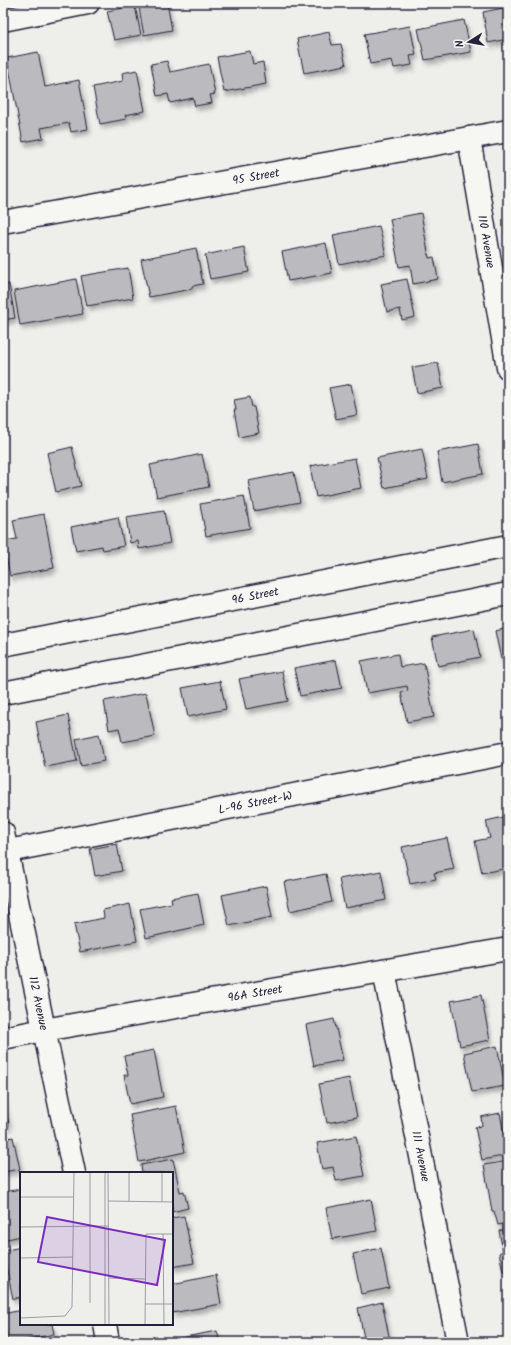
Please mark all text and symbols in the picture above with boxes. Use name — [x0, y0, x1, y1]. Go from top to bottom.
north arrow — [449, 22, 489, 62]
text: N — [451, 39, 470, 49]
street label: 95 Street — [231, 163, 281, 190]
street label: 110 Avenue — [473, 213, 501, 270]
street label: 96 Street — [230, 582, 281, 609]
street label: L-96 Street-W — [217, 786, 294, 819]
street label: 112 Avenue — [24, 975, 54, 1033]
street label: 96A Street — [226, 979, 284, 1007]
street label: 111 Avenue — [407, 1129, 435, 1184]
inset map — [20, 1172, 173, 1325]

